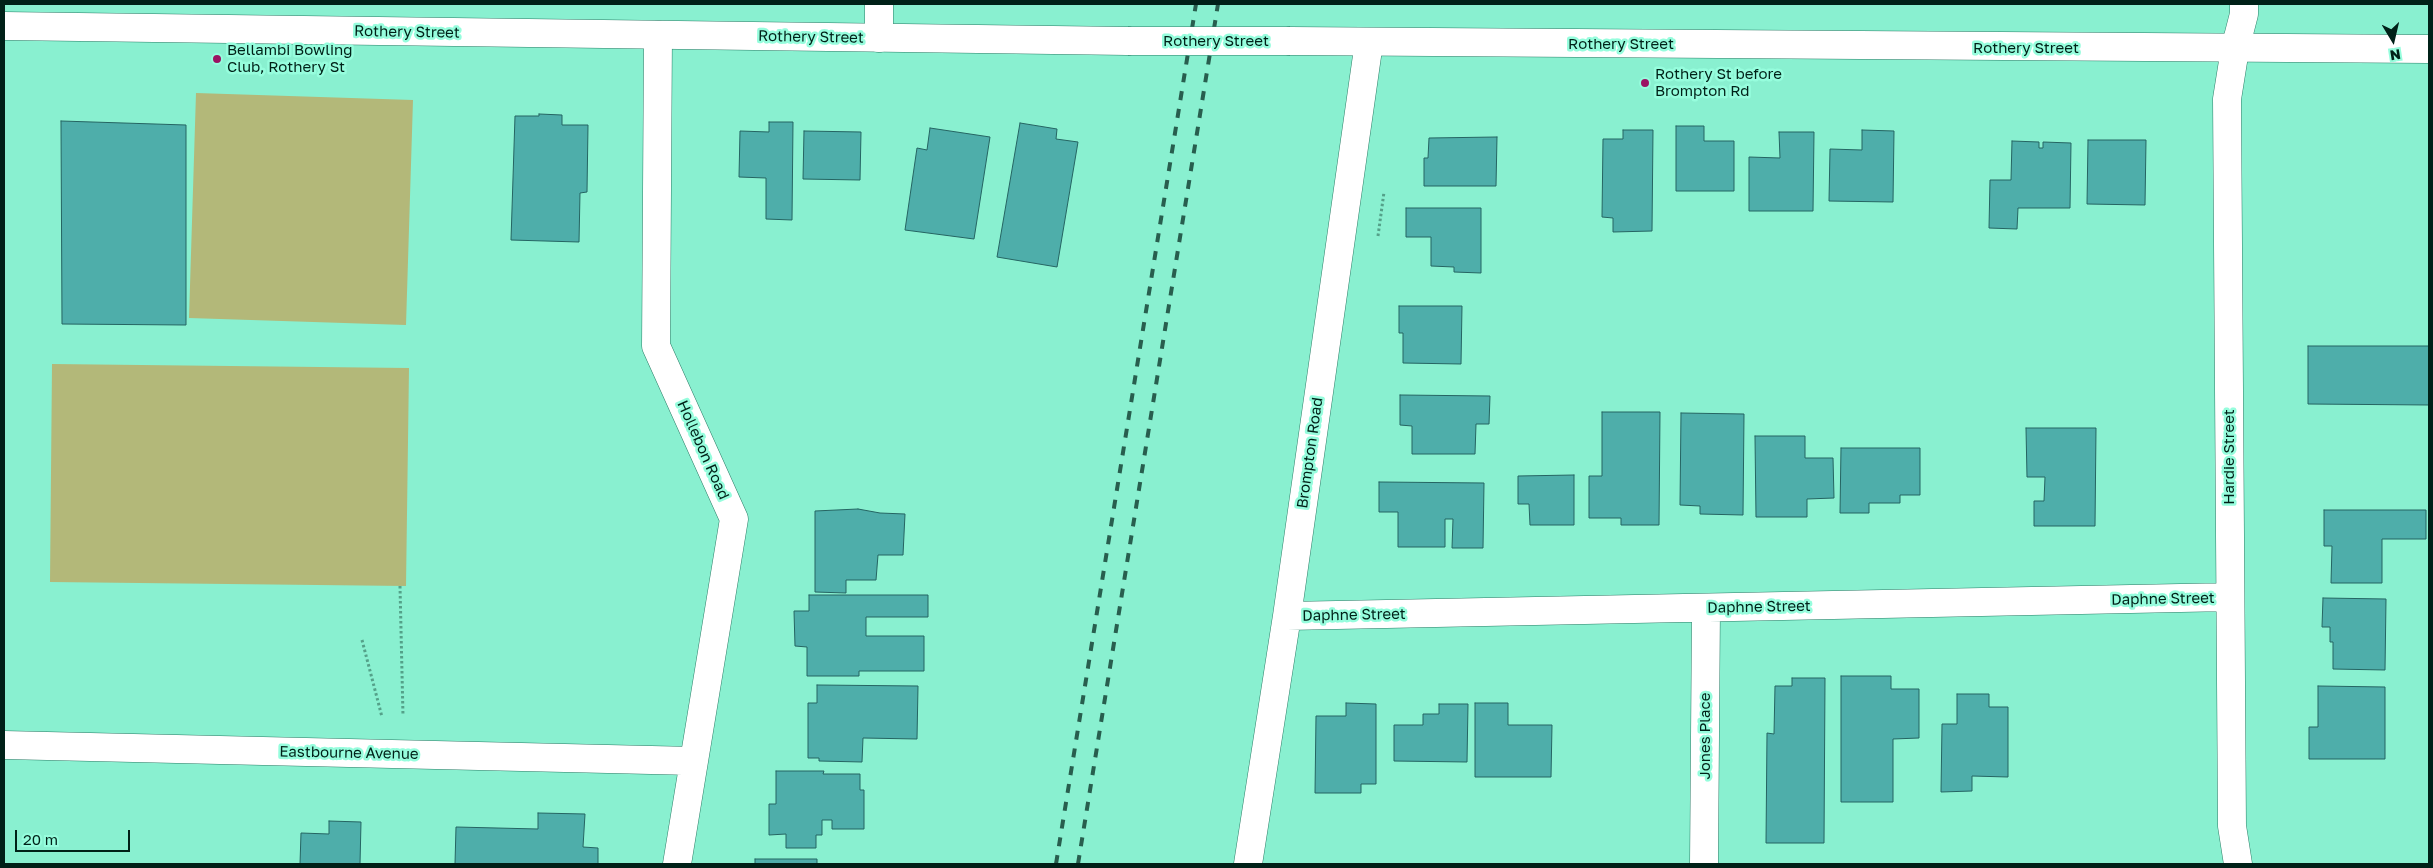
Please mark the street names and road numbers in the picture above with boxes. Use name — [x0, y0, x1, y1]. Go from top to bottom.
street label: Rothery Street — [354, 22, 460, 42]
street label: Rothery Street — [758, 27, 864, 47]
street label: Rothery Street — [1163, 32, 1269, 50]
street label: Rothery Street — [1568, 35, 1674, 53]
street label: Rothery Street — [1973, 39, 2079, 57]
street label: Brompton Road — [1293, 396, 1327, 510]
street label: Hollebon Road — [673, 398, 733, 502]
street label: Hardie Street — [2220, 409, 2238, 505]
street label: Daphne Street — [2111, 589, 2215, 609]
street label: Daphne Street — [1707, 597, 1811, 617]
street label: Daphne Street — [1302, 605, 1406, 625]
street label: Jones Place — [1696, 693, 1714, 779]
street label: Eastbourne Avenue — [279, 743, 419, 763]

